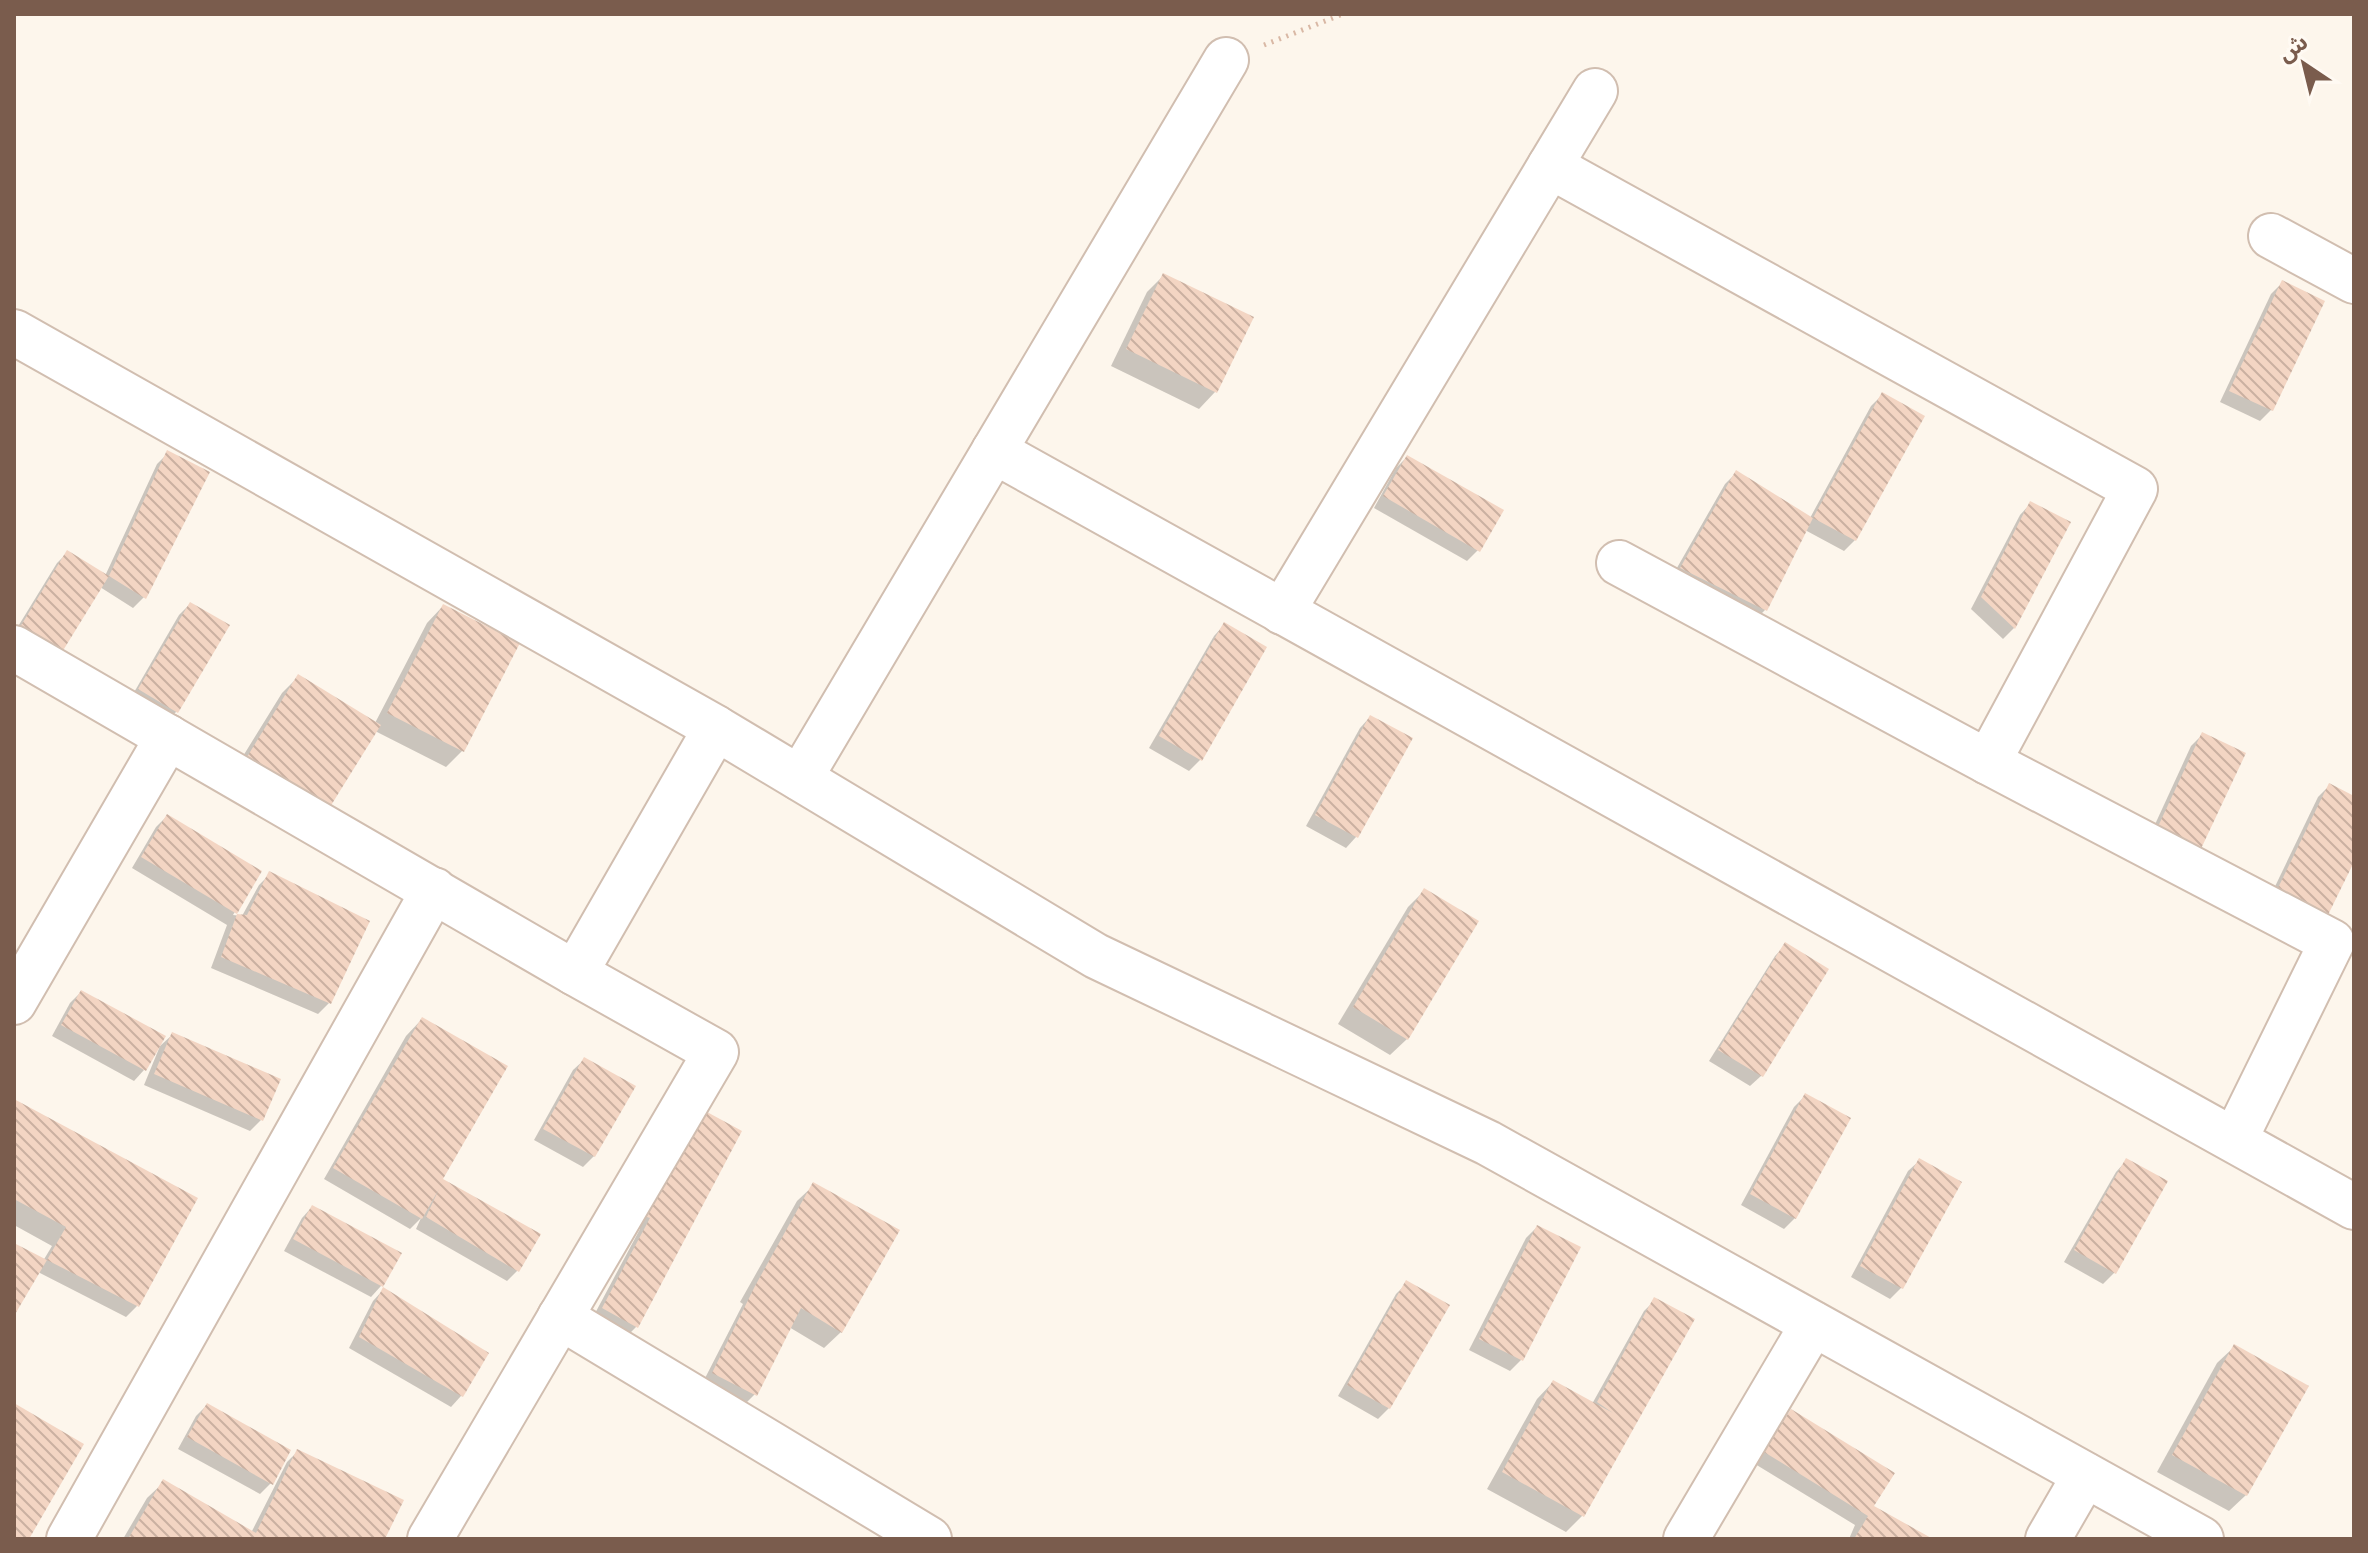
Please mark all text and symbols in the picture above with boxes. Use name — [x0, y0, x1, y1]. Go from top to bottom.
north arrow — [2264, 24, 2344, 104]
text: ش — [2272, 28, 2312, 67]

